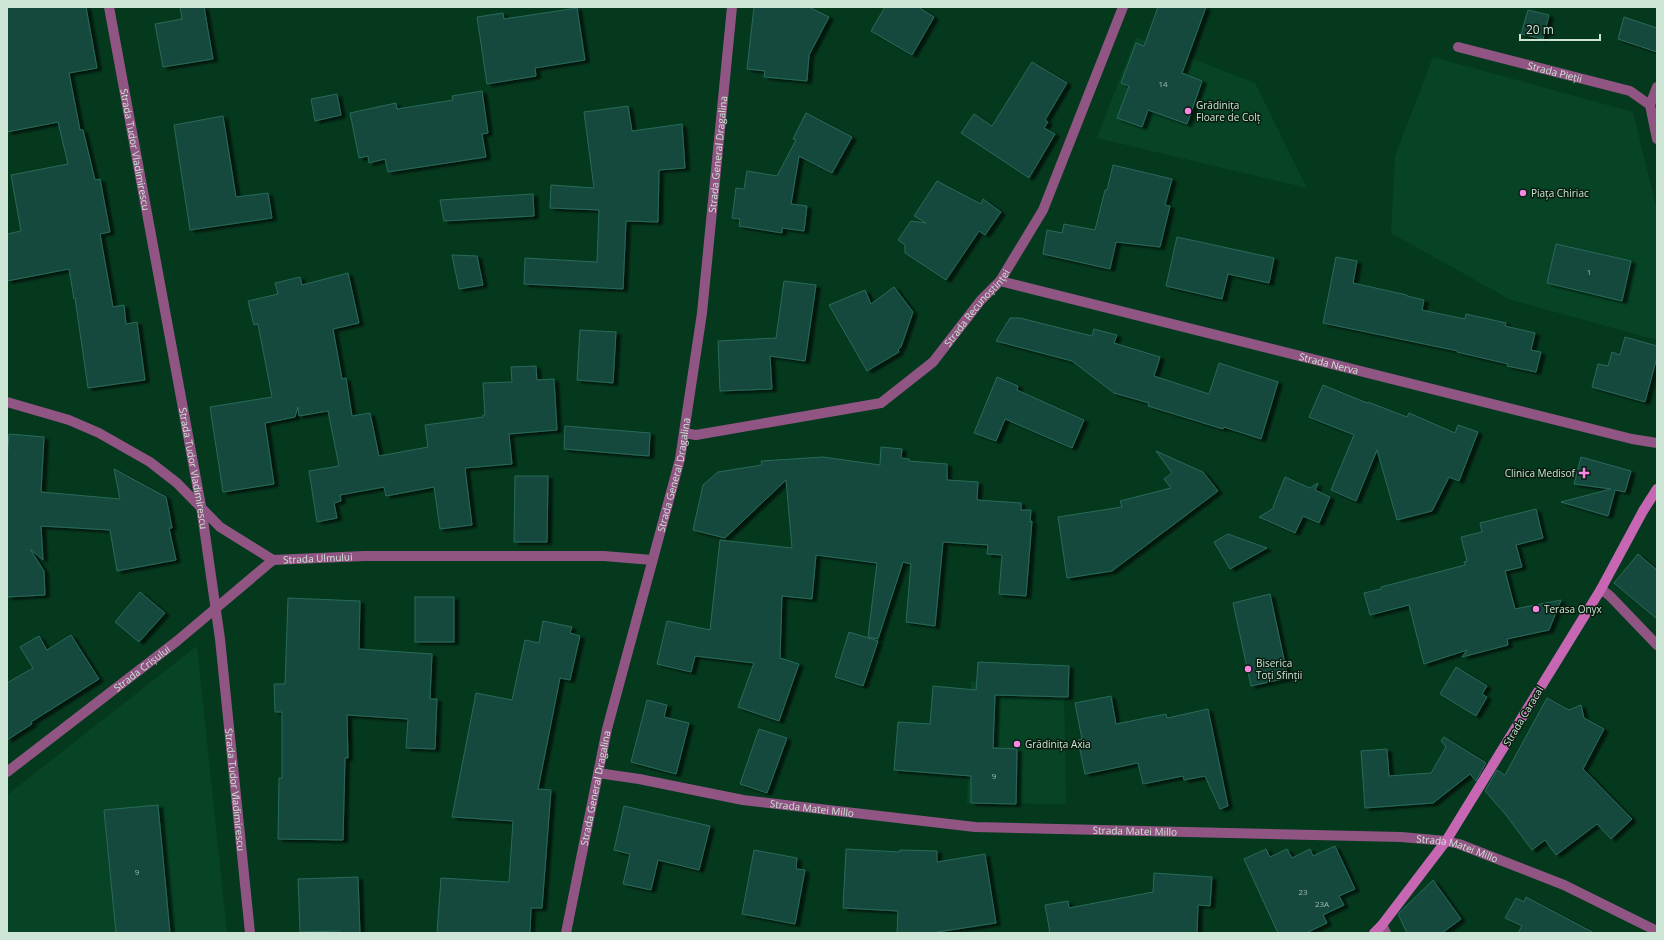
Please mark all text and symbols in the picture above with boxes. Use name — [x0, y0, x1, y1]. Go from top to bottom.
scale bar — [1520, 16, 1600, 42]
text: 20 m — [1526, 21, 1554, 38]
street label: Strada Pieții — [1526, 58, 1584, 85]
house number: 14 — [1158, 78, 1168, 89]
street label: Strada Tudor Vladimirescu — [117, 88, 153, 212]
street label: Strada General Dragalina — [705, 95, 730, 213]
place label: Grădinița Floare de Colț — [1196, 98, 1261, 124]
marker: Grădinița Floare de Colț — [1183, 106, 1193, 116]
place label: Piața Chiriac — [1531, 186, 1589, 200]
marker: Piața Chiriac — [1518, 188, 1528, 198]
street label: Strada Recunoștinței — [941, 266, 1013, 349]
house number: 1 — [1587, 266, 1591, 277]
street label: Strada Nerva — [1298, 349, 1360, 377]
street label: Strada Tudor Vladimirescu — [176, 406, 211, 530]
street label: Strada General Dragalina — [654, 417, 693, 534]
place label: Clinica Medisof — [1505, 466, 1576, 480]
marker: Clinica Medisof — [1578, 467, 1590, 479]
street label: Strada Ulmului — [283, 550, 353, 567]
place label: Terasa Onyx — [1544, 602, 1603, 616]
marker: Terasa Onyx — [1531, 604, 1541, 614]
street label: Strada Crișului — [110, 642, 173, 695]
place label: Biserica Toți Sfinții — [1256, 656, 1302, 682]
marker: Biserica Toți Sfinții — [1243, 664, 1253, 674]
street label: Strada Caracal — [1500, 684, 1546, 748]
street label: Strada Tudor Vladimirescu — [222, 727, 249, 852]
street label: Strada General Dragalina — [577, 729, 614, 847]
place label: Grădinița Axia — [1025, 737, 1091, 751]
marker: Grădinița Axia — [1012, 739, 1022, 749]
house number: 9 — [992, 770, 997, 781]
street label: Strada Matei Millo — [769, 796, 855, 820]
street label: Strada Matei Millo — [1092, 823, 1177, 839]
street label: Strada Matei Millo — [1416, 831, 1500, 866]
house number: 9 — [135, 866, 140, 877]
house number: 23 — [1298, 886, 1308, 897]
house number: 23A — [1315, 898, 1330, 909]

